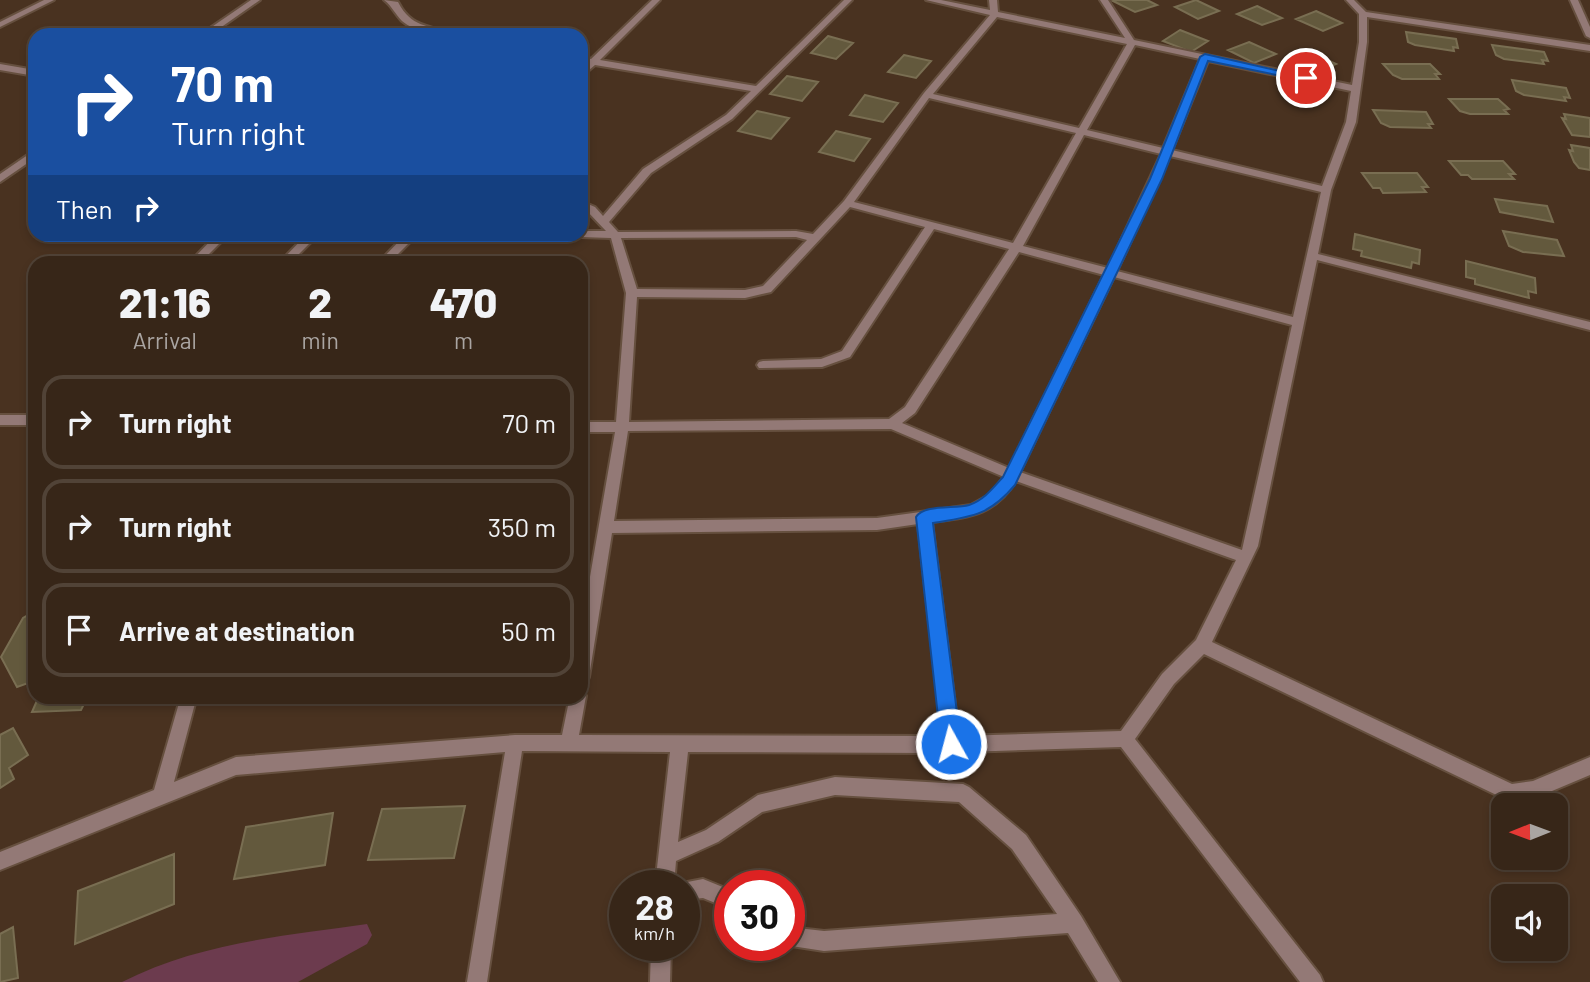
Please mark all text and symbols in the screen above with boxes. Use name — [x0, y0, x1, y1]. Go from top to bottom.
pin — [1276, 48, 1336, 108]
text: 70 m — [171, 53, 274, 112]
icon: right — [56, 56, 147, 147]
icon: arrive — [1287, 59, 1325, 97]
text: Turn right — [171, 113, 306, 151]
icon: right — [127, 189, 165, 227]
text: Then — [56, 193, 113, 224]
text: 21:16 — [119, 276, 211, 326]
text: 2 — [308, 276, 332, 326]
text: 470 — [430, 276, 497, 326]
text: Arrival — [133, 326, 197, 354]
text: min — [302, 326, 339, 354]
text: m — [454, 326, 473, 354]
icon: right — [60, 403, 98, 441]
text: Turn right — [119, 407, 232, 438]
text: 70 m — [502, 407, 556, 438]
icon: right — [60, 507, 98, 545]
text: Turn right — [119, 511, 232, 542]
text: 350 m — [488, 511, 556, 542]
icon: arrive — [60, 611, 98, 649]
text: Arrive at destination — [119, 615, 355, 646]
text: 50 m — [501, 615, 556, 646]
position arrow — [914, 707, 988, 781]
north arrow — [1491, 793, 1568, 870]
map controls — [1491, 793, 1568, 961]
speed limit sign: 30 — [714, 870, 805, 961]
button: sound — [1491, 884, 1568, 961]
text: 28 — [635, 885, 674, 927]
text: km/h — [634, 922, 675, 944]

